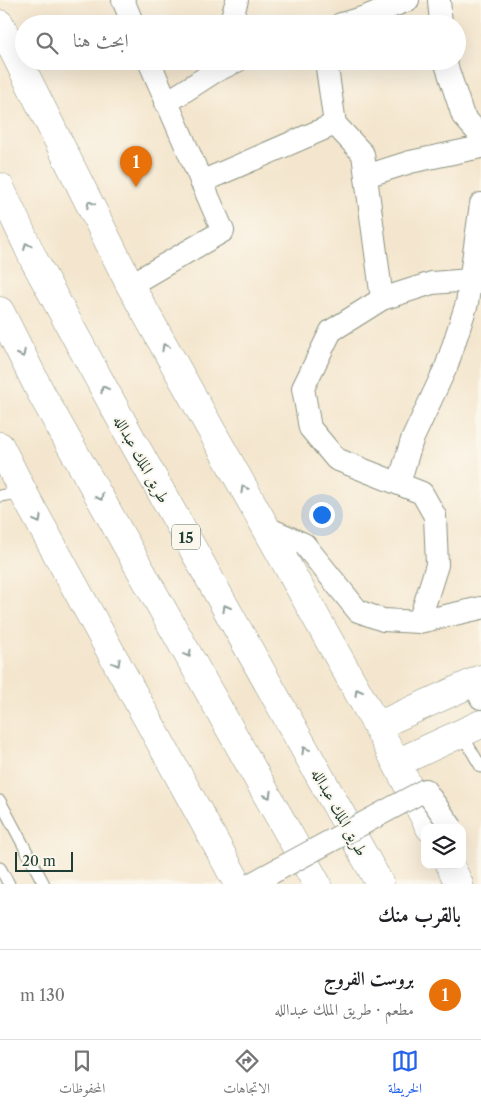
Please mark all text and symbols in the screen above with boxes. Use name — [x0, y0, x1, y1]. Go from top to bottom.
search box — [15, 15, 466, 70]
icon: search — [33, 29, 61, 57]
text: ابحث هنا — [73, 29, 129, 52]
pin: 1 — [120, 146, 152, 187]
one-way arrow — [86, 200, 96, 209]
one-way arrow — [23, 242, 34, 251]
one-way arrow — [161, 344, 171, 353]
one-way arrow — [16, 349, 26, 358]
one-way arrow — [100, 386, 110, 395]
street label: طريق الملك عبدالله — [109, 412, 174, 507]
one-way arrow — [240, 486, 250, 495]
one-way arrow — [93, 492, 103, 501]
your location — [309, 502, 335, 528]
one-way arrow — [32, 515, 42, 524]
road number: 15 — [172, 524, 200, 550]
one-way arrow — [222, 604, 232, 613]
one-way arrow — [182, 648, 192, 657]
one-way arrow — [111, 657, 121, 666]
one-way arrow — [354, 689, 364, 698]
one-way arrow — [301, 746, 311, 755]
street label: طريق الملك عبدالله — [307, 765, 372, 860]
one-way arrow — [261, 790, 271, 799]
map controls — [421, 824, 466, 869]
button: layers — [421, 824, 466, 869]
scale bar — [15, 849, 72, 872]
text: 20 m — [22, 852, 56, 870]
text: بالقرب منك — [378, 902, 461, 927]
text: بروست الفروج — [324, 967, 414, 990]
text: 130 m — [20, 985, 65, 1005]
text: 1 — [441, 985, 449, 1005]
text: مطعم · طريق الملك عبدالله — [274, 999, 414, 1019]
tab: المحفوظات — [59, 1047, 105, 1102]
tab: الاتجاهات — [223, 1047, 270, 1102]
tab: الخريطة — [388, 1047, 422, 1102]

